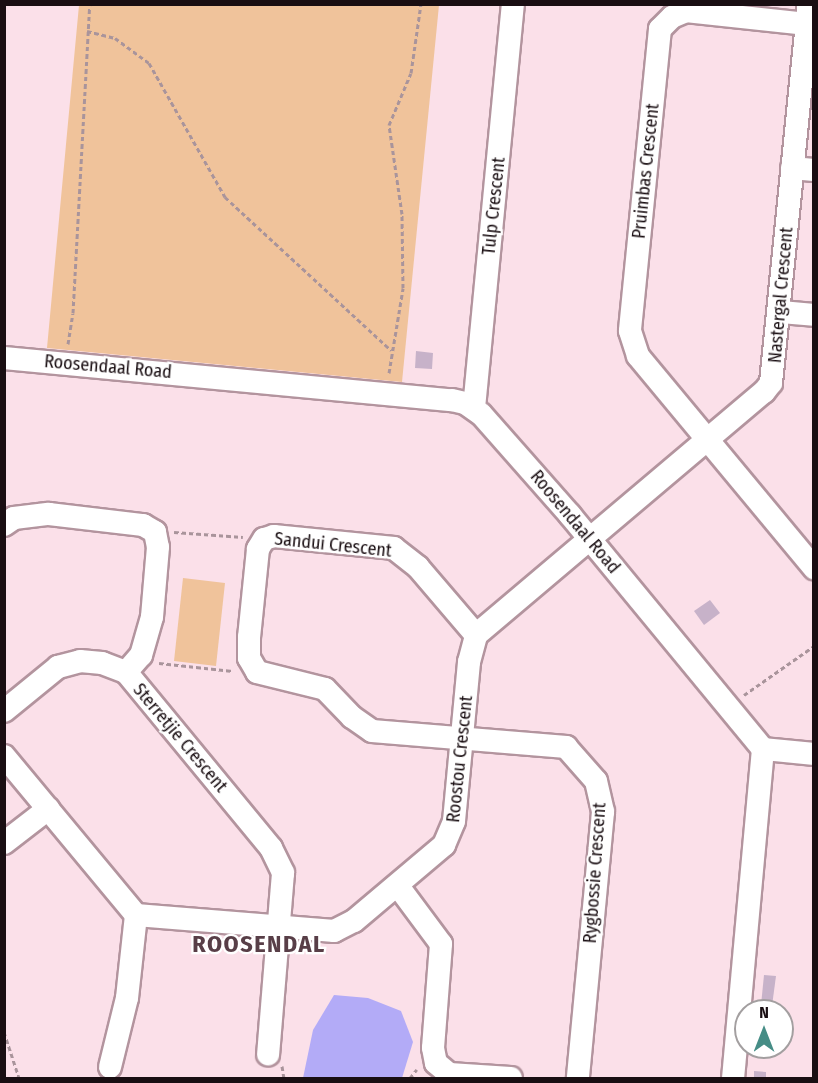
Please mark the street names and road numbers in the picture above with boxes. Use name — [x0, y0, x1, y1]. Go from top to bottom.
street label: Pruimbas Crescent — [628, 102, 664, 240]
street label: Tulp Crescent — [478, 156, 510, 256]
street label: Nastergal Crescent — [764, 226, 798, 364]
street label: Roosendaal Road — [43, 351, 173, 383]
street label: Roosendaal Road — [526, 466, 624, 578]
street label: Sandui Crescent — [273, 528, 393, 562]
street label: Sterretjie Crescent — [128, 679, 232, 797]
street label: Roostou Crescent — [443, 694, 477, 824]
street label: Rygbossie Crescent — [579, 802, 611, 944]

